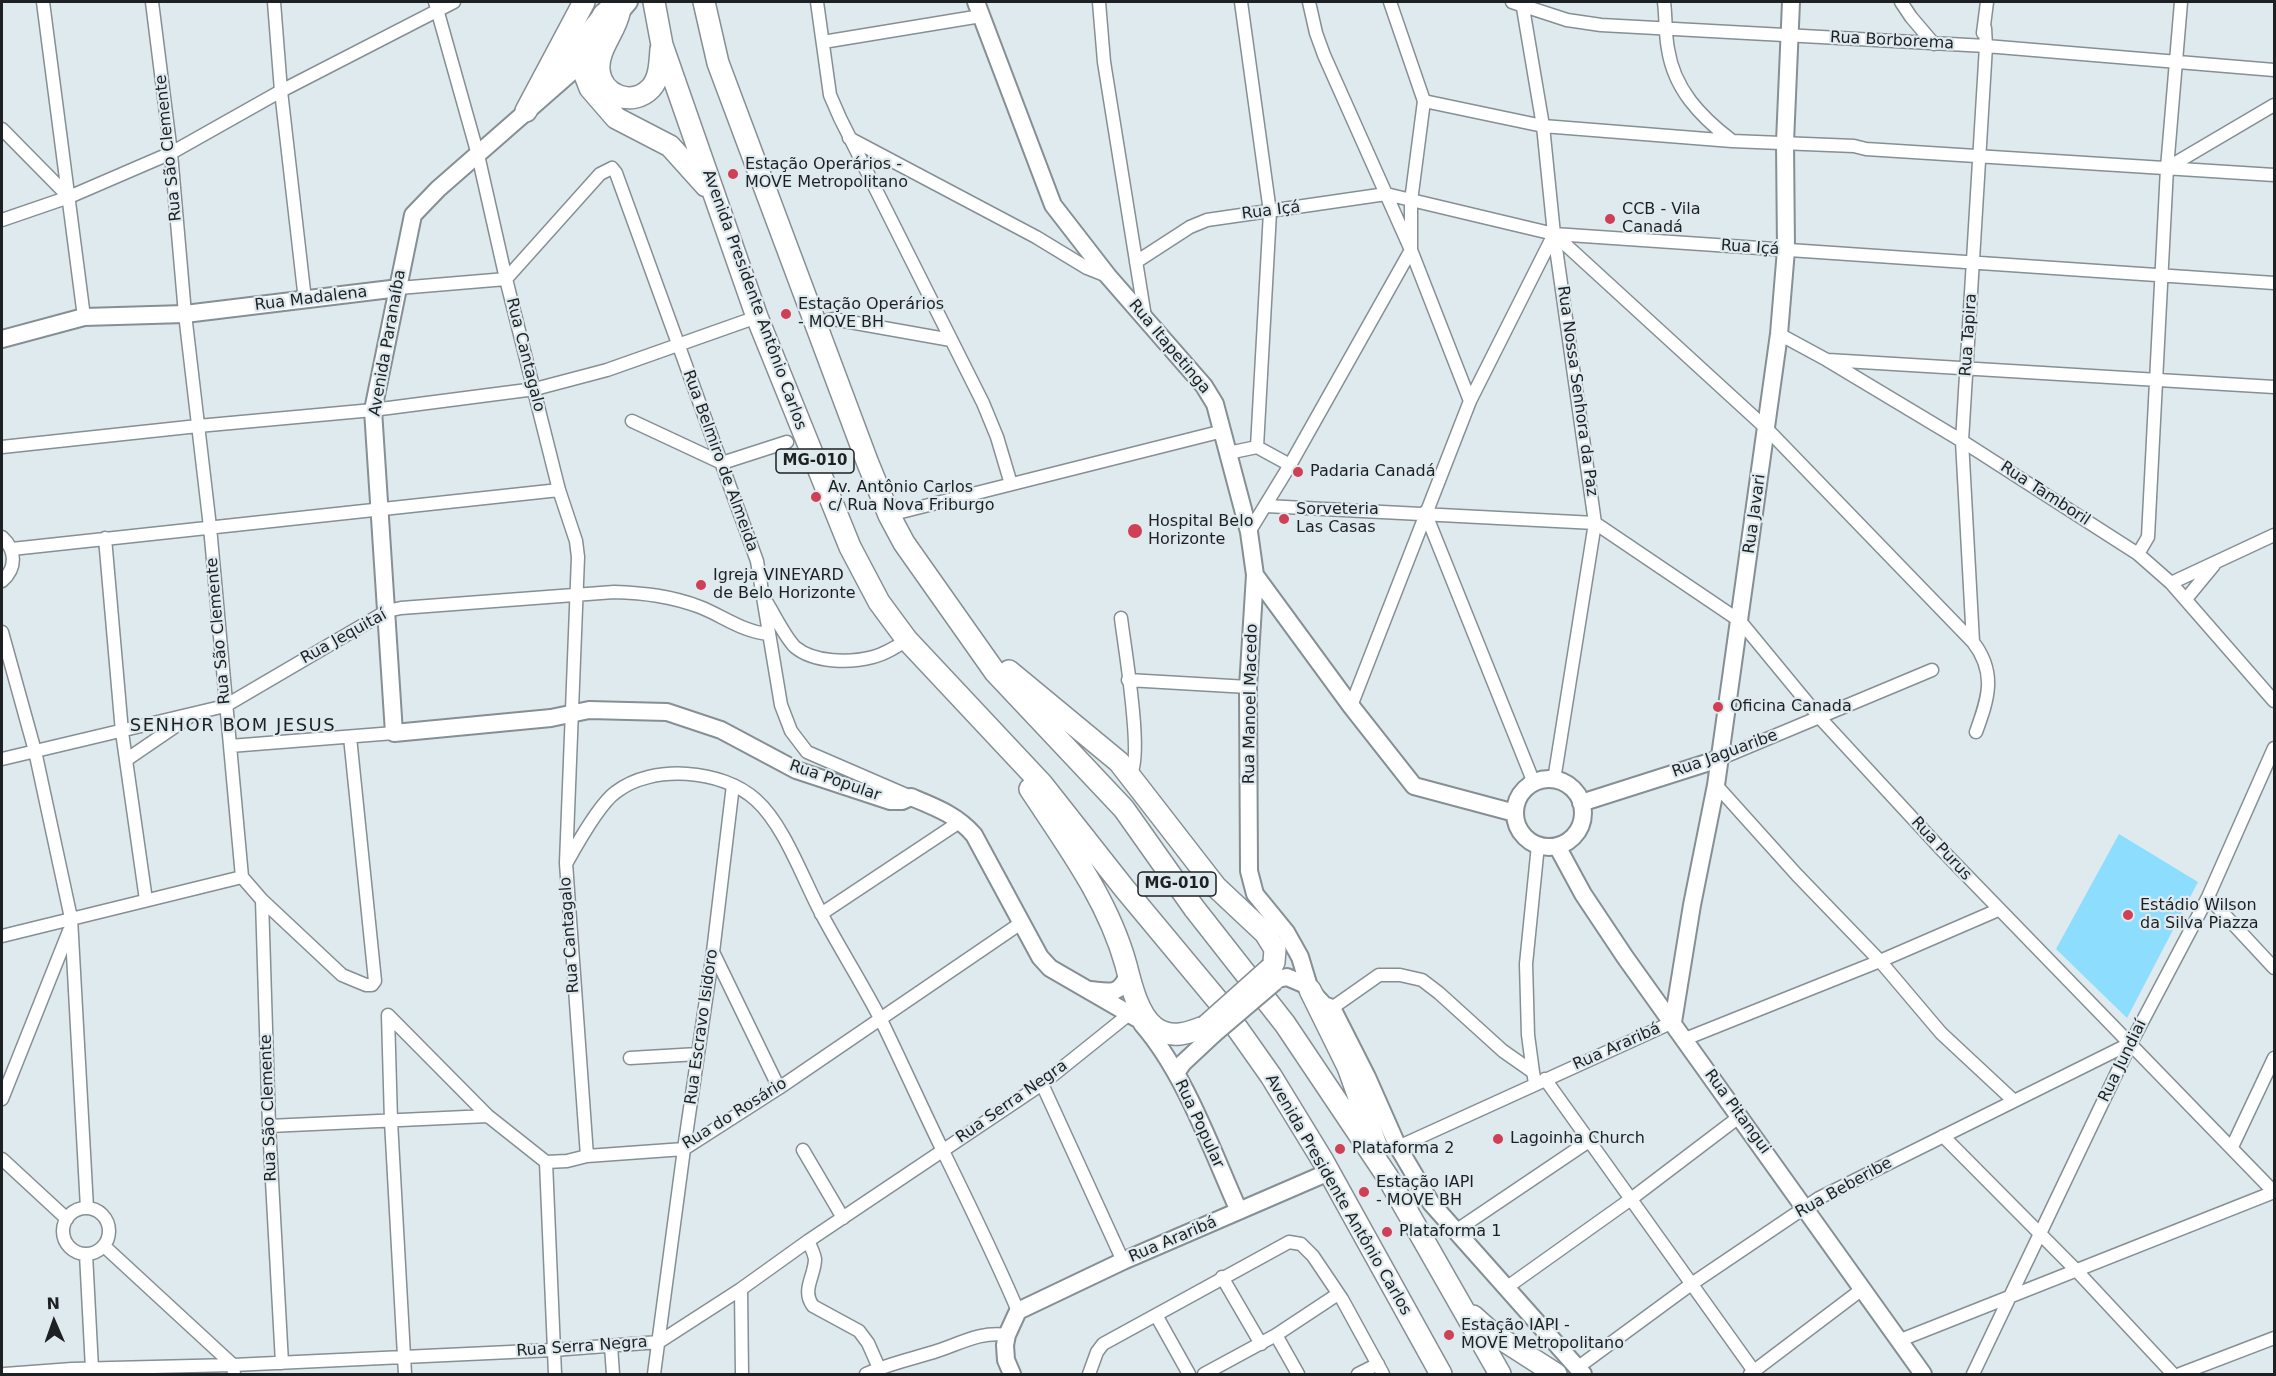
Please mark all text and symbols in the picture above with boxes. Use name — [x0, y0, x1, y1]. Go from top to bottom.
street label: Rua Borborema — [1829, 28, 1955, 54]
street label: Rua São Clemente — [152, 74, 186, 222]
place label: Estação Operários - MOVE Metropolitano — [745, 155, 908, 193]
street label: Avenida Presidente Antônio Carlos — [698, 167, 810, 433]
marker: Estação Operários - MOVE Metropolitano — [726, 167, 740, 181]
street label: Rua Içá — [1241, 198, 1301, 224]
place label: CCB - Vila Canadá — [1622, 200, 1701, 238]
marker: CCB - Vila Canadá — [1603, 212, 1617, 226]
street label: Rua Içá — [1720, 236, 1780, 260]
street label: Avenida Paranaíba — [366, 268, 410, 418]
street label: Rua Madalena — [254, 283, 368, 315]
street label: Rua Nossa Senhora da Paz — [1553, 284, 1601, 498]
street label: Rua Tapira — [1957, 293, 1981, 377]
place label: Estação Operários - MOVE BH — [798, 295, 944, 333]
street label: Rua Cantagalo — [502, 296, 548, 414]
street label: Rua Itapetinga — [1124, 296, 1214, 398]
marker: Estação Operários - MOVE BH — [779, 307, 793, 321]
street label: Rua Belmiro de Almeida — [678, 367, 762, 555]
road number: MG-010 — [776, 449, 854, 473]
street label: Rua Tamboril — [1996, 458, 2094, 530]
place label: Padaria Canadá — [1310, 462, 1435, 482]
marker: Padaria Canadá — [1291, 465, 1305, 479]
street label: Rua Javari — [1740, 473, 1770, 555]
place label: Av. Antônio Carlos c/ Rua Nova Friburgo — [828, 478, 994, 516]
marker: Av. Antônio Carlos c/ Rua Nova Friburgo — [809, 490, 823, 504]
place label: Sorveteria Las Casas — [1296, 500, 1379, 538]
place label: Hospital Belo Horizonte — [1148, 512, 1253, 550]
marker: Sorveteria Las Casas — [1277, 512, 1291, 526]
marker: Hospital Belo Horizonte — [1126, 522, 1144, 540]
street label: Rua São Clemente — [203, 557, 235, 705]
place label: Igreja VINEYARD de Belo Horizonte — [713, 566, 856, 604]
marker: Igreja VINEYARD de Belo Horizonte — [694, 578, 708, 592]
street label: Rua Jequitaí — [298, 606, 390, 668]
street label: Rua Manoel Macedo — [1240, 624, 1262, 784]
place label: Oficina Canada — [1730, 697, 1852, 717]
marker: Oficina Canada — [1711, 700, 1725, 714]
district label: SENHOR BOM JESUS — [130, 715, 336, 737]
street label: Rua Jaguaribe — [1670, 726, 1780, 782]
street label: Rua Popular — [787, 756, 883, 806]
street label: Rua Purus — [1907, 813, 1975, 885]
road number: MG-010 — [1138, 872, 1216, 896]
street label: Rua Cantagalo — [556, 876, 584, 994]
place label: Estádio Wilson da Silva Piazza — [2140, 896, 2259, 934]
marker: Estádio Wilson da Silva Piazza — [2121, 908, 2135, 922]
street label: Rua Escravo Isidoro — [682, 948, 722, 1106]
street label: Rua Jundiaí — [2095, 1017, 2151, 1105]
street label: Rua Araribá — [1570, 1019, 1664, 1075]
street label: Rua São Clemente — [257, 1034, 281, 1182]
street label: Rua Serra Negra — [953, 1056, 1071, 1148]
street label: Rua Pitangui — [1700, 1066, 1774, 1158]
street label: Avenida Presidente Antônio Carlos — [1261, 1071, 1415, 1319]
street label: Rua do Rosário — [679, 1074, 791, 1154]
street label: Rua Popular — [1170, 1077, 1228, 1171]
place label: Lagoinha Church — [1510, 1129, 1645, 1149]
marker: Lagoinha Church — [1491, 1132, 1505, 1146]
place label: Plataforma 2 — [1352, 1139, 1454, 1159]
marker: Plataforma 2 — [1333, 1142, 1347, 1156]
street label: Rua Beberibe — [1792, 1154, 1896, 1222]
place label: Estação IAPI - MOVE BH — [1376, 1173, 1474, 1211]
marker: Estação IAPI - MOVE BH — [1357, 1185, 1371, 1199]
street label: Rua Araribá — [1126, 1213, 1220, 1267]
place label: Plataforma 1 — [1399, 1222, 1501, 1242]
marker: Plataforma 1 — [1380, 1225, 1394, 1239]
north arrow — [24, 1292, 84, 1352]
text: N — [46, 1294, 60, 1313]
place label: Estação IAPI - MOVE Metropolitano — [1461, 1316, 1624, 1354]
marker: Estação IAPI - MOVE Metropolitano — [1442, 1328, 1456, 1342]
street label: Rua Serra Negra — [516, 1333, 648, 1361]

